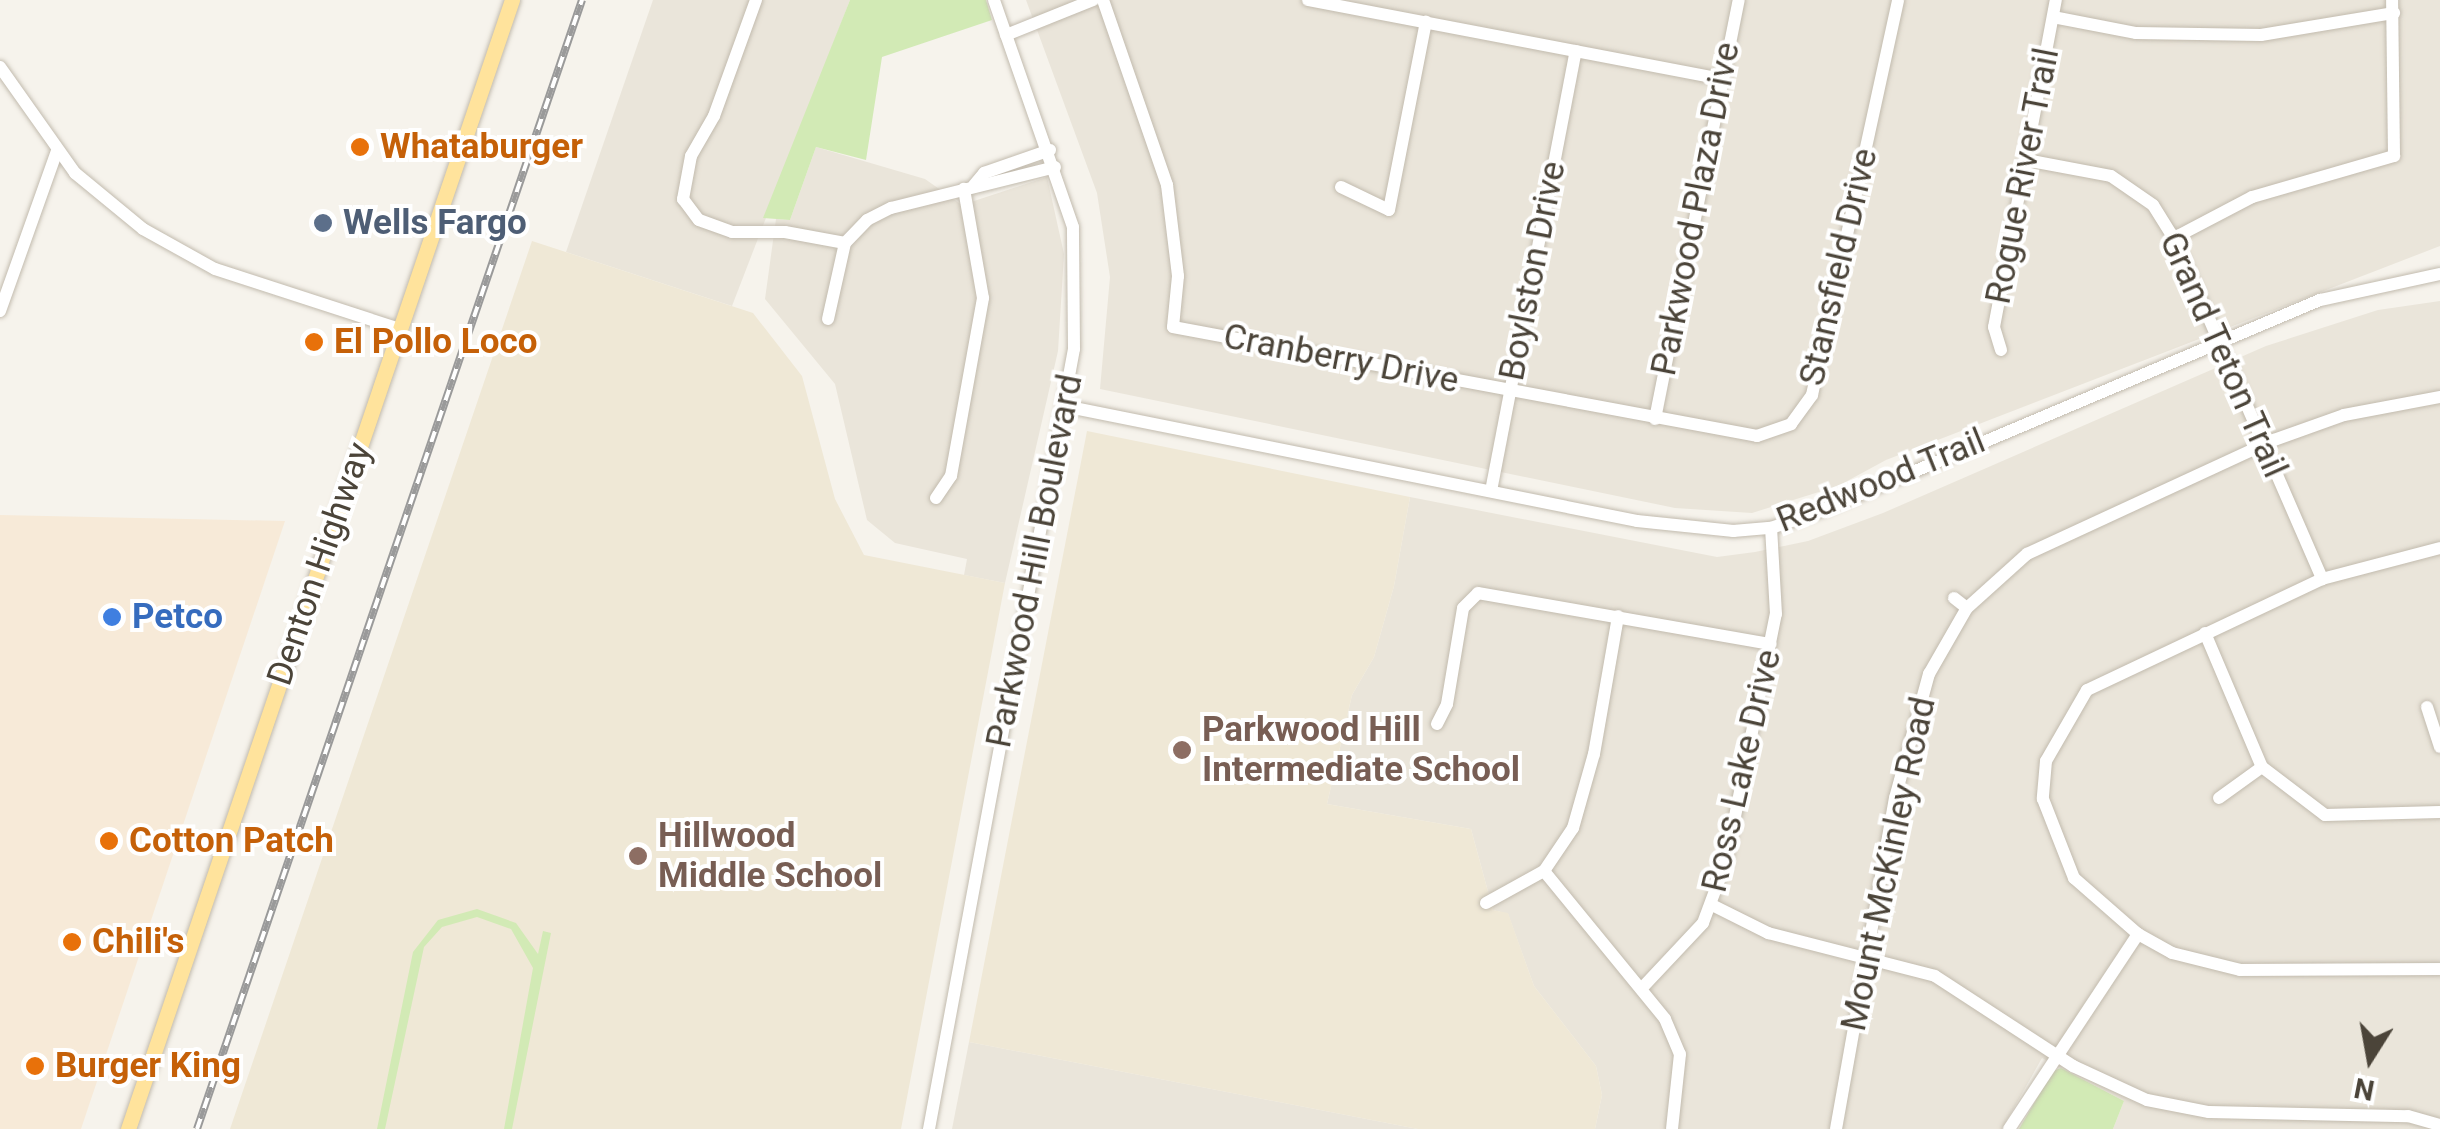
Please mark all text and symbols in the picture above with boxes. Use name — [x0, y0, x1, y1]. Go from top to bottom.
street label: Parkwood Plaza Drive — [1643, 39, 1749, 379]
street label: Rogue River Trail — [1978, 44, 2068, 308]
place label: Whataburger — [380, 126, 583, 168]
marker: Whataburger — [349, 136, 371, 158]
street label: Stansfield Drive — [1791, 144, 1887, 390]
street label: Boylston Drive — [1491, 158, 1575, 384]
place label: Wells Fargo — [343, 202, 527, 244]
marker: Wells Fargo — [312, 212, 334, 234]
street label: Grand Teton Trail — [2150, 225, 2296, 485]
street label: Cranberry Drive — [1220, 316, 1462, 402]
place label: El Pollo Loco — [334, 321, 537, 363]
marker: El Pollo Loco — [303, 331, 325, 353]
street label: Parkwood Hill Boulevard — [978, 371, 1092, 751]
street label: Redwood Trail — [1771, 420, 1991, 542]
street label: Denton Highway — [259, 437, 381, 691]
place label: Petco — [132, 596, 223, 638]
marker: Petco — [101, 606, 123, 628]
street label: Ross Lake Drive — [1694, 646, 1790, 896]
street label: Mount McKinley Road — [1833, 693, 1945, 1035]
place label: Parkwood Hill Intermediate School — [1202, 709, 1520, 791]
marker: Parkwood Hill Intermediate School — [1171, 739, 1193, 761]
place label: Hillwood Middle School — [658, 815, 882, 897]
place label: Cotton Patch — [129, 820, 334, 862]
marker: Cotton Patch — [98, 830, 120, 852]
marker: Hillwood Middle School — [627, 845, 649, 867]
place label: Chili's — [92, 921, 184, 963]
marker: Chili's — [61, 931, 83, 953]
north arrow — [2320, 1009, 2420, 1109]
place label: Burger King — [55, 1045, 241, 1087]
marker: Burger King — [24, 1055, 46, 1077]
text: N — [2351, 1071, 2377, 1107]

